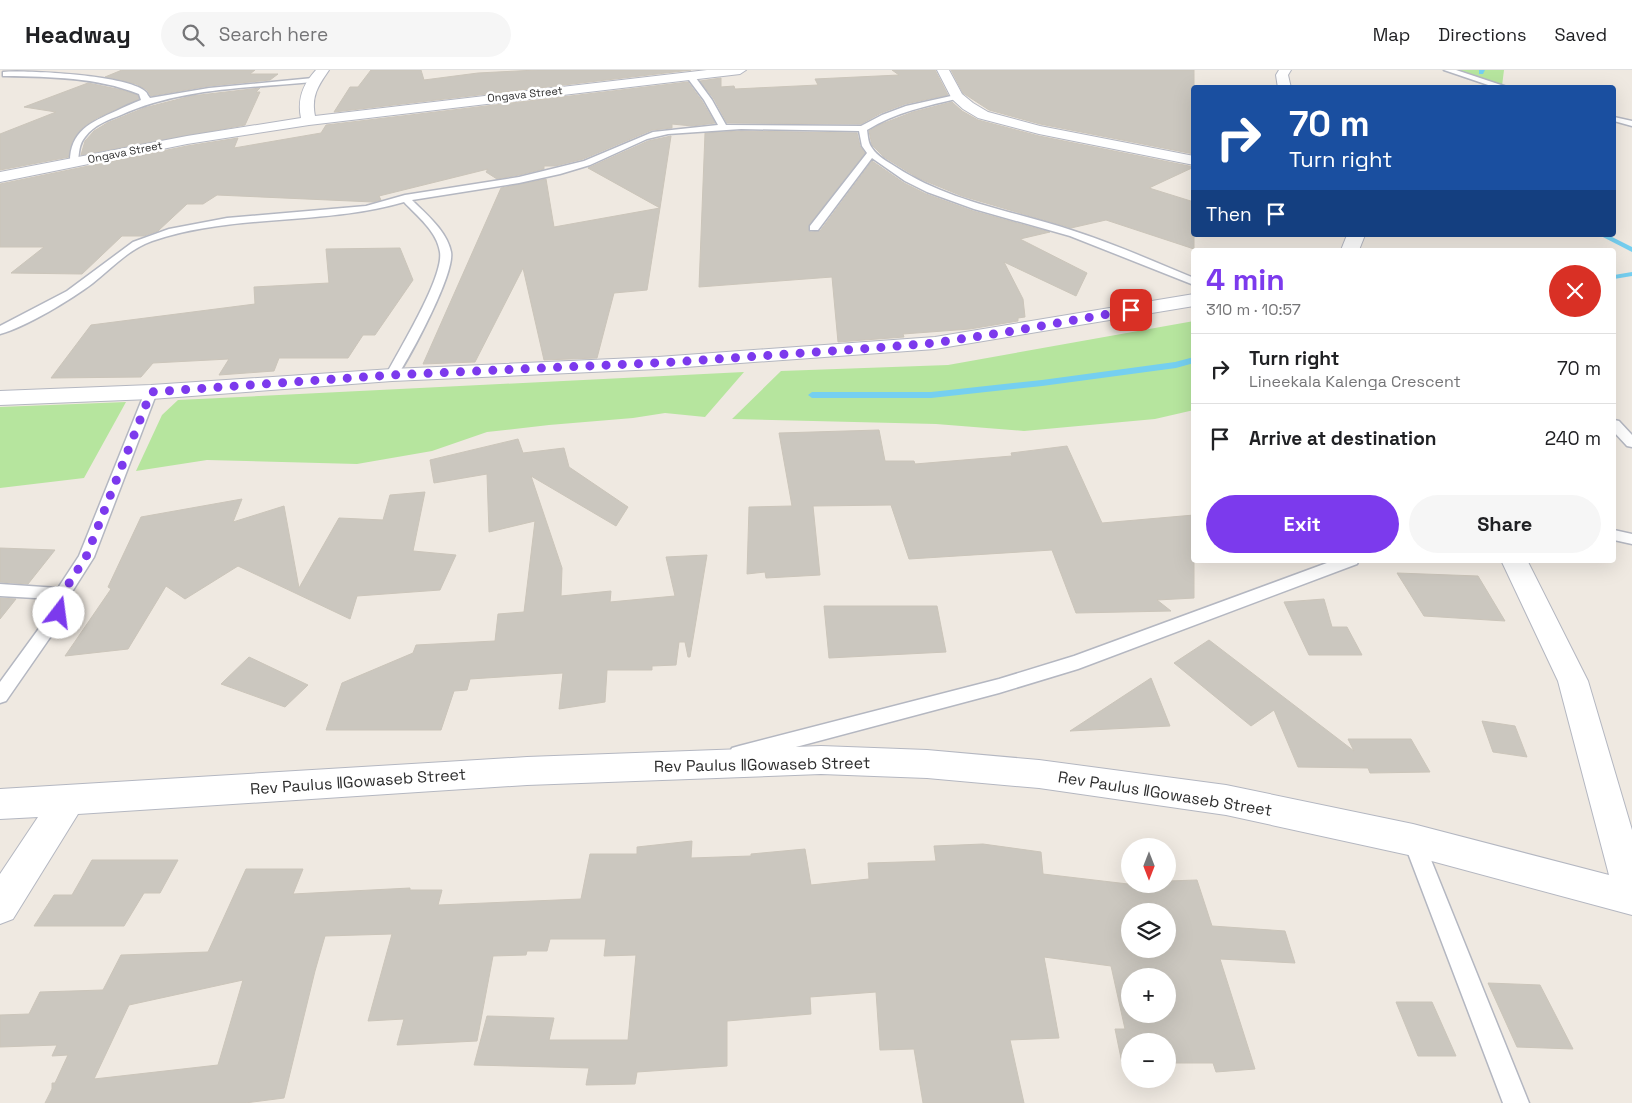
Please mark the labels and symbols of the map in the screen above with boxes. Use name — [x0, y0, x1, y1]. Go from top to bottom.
street label: Ongava Street — [487, 83, 563, 105]
street label: Ongava Street — [86, 138, 164, 166]
pin — [1110, 289, 1152, 331]
position arrow — [32, 586, 84, 638]
street label: Rev Paulus ǁGowaseb Street — [654, 752, 870, 777]
street label: Rev Paulus ǁGowaseb Street — [249, 763, 467, 800]
street label: Rev Paulus ǁGowaseb Street — [1056, 766, 1273, 821]
north arrow — [1121, 838, 1176, 892]

